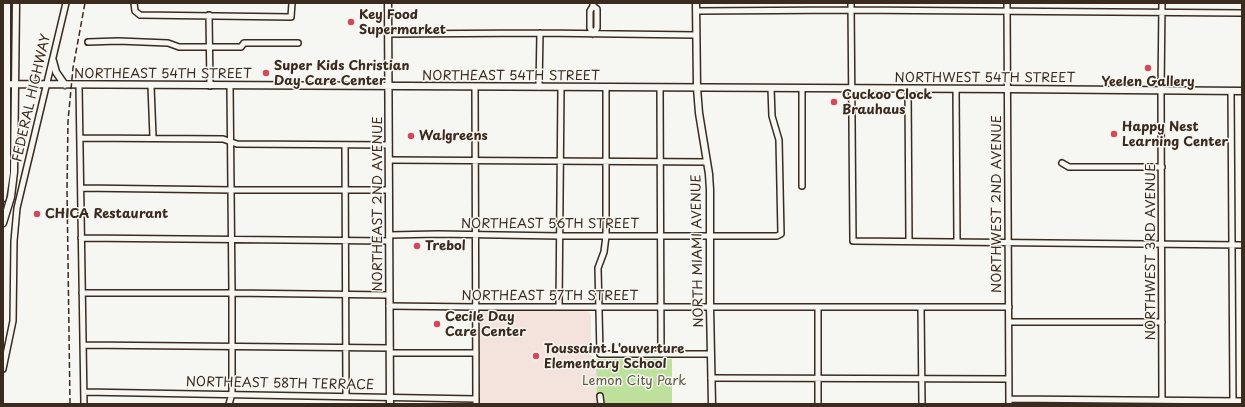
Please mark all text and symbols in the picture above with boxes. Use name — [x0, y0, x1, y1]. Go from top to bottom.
place label: Key Food Supermarket — [359, 7, 446, 38]
marker: Key Food Supermarket — [346, 17, 356, 27]
street label: FEDERAL HIGHWAY — [10, 32, 54, 164]
place label: Super Kids Christian Day Care Center — [274, 58, 410, 89]
marker: Yeelen Gallery — [1143, 63, 1153, 73]
street label: NORTHEAST 54TH STREET — [74, 66, 252, 82]
marker: Super Kids Christian Day Care Center — [261, 68, 271, 78]
street label: NORTHEAST 54TH STREET — [422, 68, 600, 84]
street label: NORTHWEST 54TH STREET — [895, 70, 1075, 86]
place label: Yeelen Gallery — [1101, 74, 1195, 90]
place label: Cuckoo Clock Brauhaus — [842, 87, 932, 118]
marker: Cuckoo Clock Brauhaus — [829, 97, 839, 107]
street label: NORTHWEST 2ND AVENUE — [989, 115, 1005, 293]
street label: NORTHEAST 2ND AVENUE — [370, 116, 386, 292]
place label: Happy Nest Learning Center — [1122, 119, 1228, 150]
place label: Walgreens — [419, 128, 488, 144]
marker: Happy Nest Learning Center — [1109, 129, 1119, 139]
marker: Walgreens — [406, 131, 416, 141]
street label: NORTHWEST 3RD AVENUE — [1143, 164, 1159, 340]
street label: NORTH MIAMI AVENUE — [689, 174, 707, 328]
place label: CHICA Restaurant — [45, 206, 168, 222]
marker: CHICA Restaurant — [32, 209, 42, 219]
street label: NORTHEAST 56TH STREET — [461, 216, 639, 232]
place label: Trebol — [425, 238, 465, 254]
marker: Trebol — [412, 241, 422, 251]
street label: NORTHEAST 57TH STREET — [462, 288, 638, 304]
place label: Cecile Day Care Center — [445, 309, 526, 340]
marker: Cecile Day Care Center — [432, 319, 442, 329]
place label: Toussaint L'ouverture Elementary School — [544, 341, 684, 372]
marker: Toussaint L'ouverture Elementary School — [531, 351, 541, 361]
park label: Lemon City Park — [582, 373, 686, 389]
street label: NORTHEAST 58TH TERRACE — [186, 375, 374, 393]

